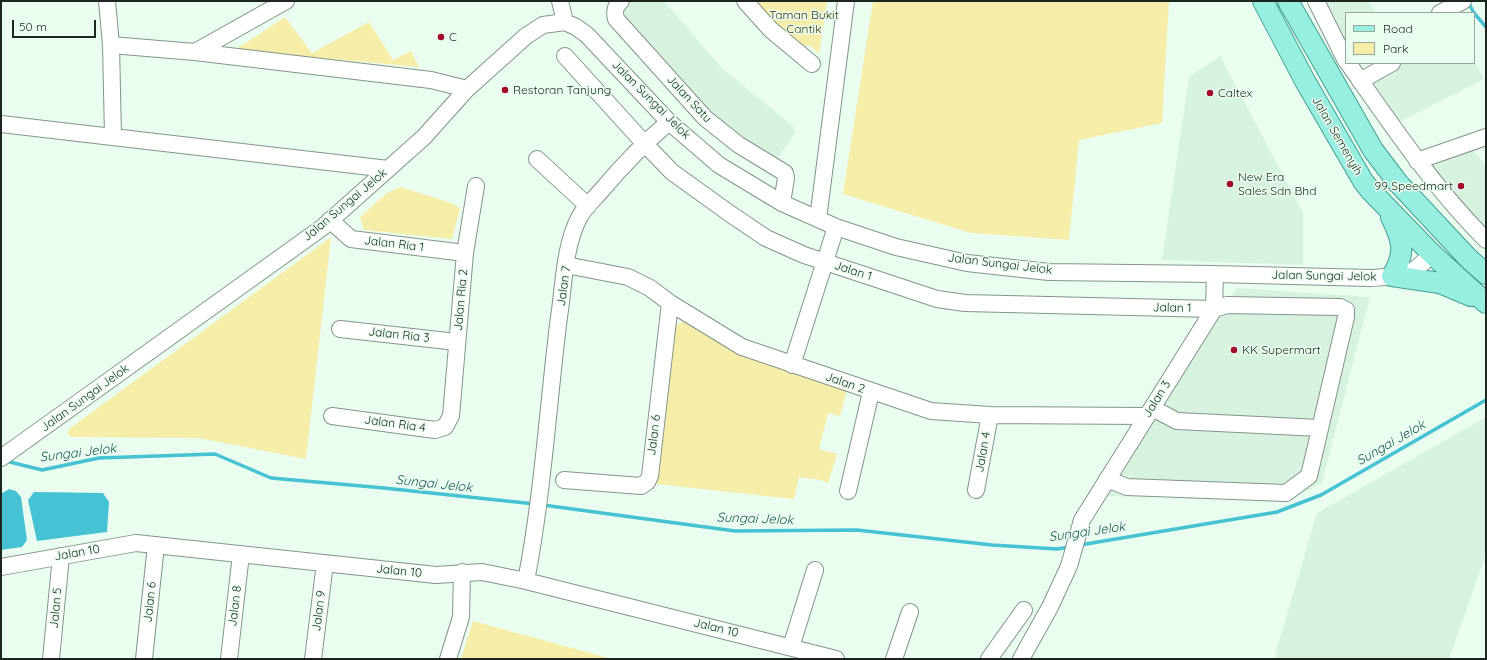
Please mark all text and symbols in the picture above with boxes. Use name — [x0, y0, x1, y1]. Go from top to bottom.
park label: Taman Bukit Cantik — [769, 8, 839, 36]
scale bar — [14, 12, 98, 38]
legend — [1345, 12, 1475, 64]
text: 50 m — [19, 19, 47, 34]
text: Road — [1383, 21, 1413, 36]
place label: C — [449, 30, 457, 44]
marker: C — [436, 32, 446, 42]
text: Park — [1383, 41, 1408, 56]
street label: Jalan Sungai Jelok — [609, 58, 693, 142]
street label: Jalan Satu — [664, 72, 714, 126]
place label: Restoran Tanjung — [513, 83, 611, 97]
marker: Restoran Tanjung — [500, 85, 510, 95]
place label: Caltex — [1218, 86, 1252, 100]
marker: Caltex — [1205, 88, 1215, 98]
street label: Jalan Semenyih — [1309, 94, 1365, 178]
street label: Jalan Sungai Jelok — [300, 166, 390, 244]
place label: New Era Sales Sdn Bhd — [1238, 170, 1316, 198]
marker: New Era Sales Sdn Bhd — [1225, 179, 1235, 189]
place label: 99 Speedmart — [1375, 179, 1453, 193]
marker: 99 Speedmart — [1456, 181, 1466, 191]
street label: Jalan Ria 1 — [363, 233, 425, 255]
street label: Jalan Sungai Jelok — [947, 250, 1053, 278]
street label: Jalan 1 — [832, 258, 874, 284]
street label: Jalan 7 — [554, 265, 574, 307]
street label: Jalan Ria 2 — [451, 268, 471, 332]
street label: Jalan Sungai Jelok — [1271, 268, 1377, 284]
street label: Jalan 1 — [1152, 300, 1192, 316]
street label: Jalan Ria 3 — [368, 325, 430, 345]
place label: KK Supermart — [1242, 343, 1321, 357]
marker: KK Supermart — [1229, 345, 1239, 355]
street label: Jalan Sungai Jelok — [38, 361, 132, 435]
street label: Jalan 2 — [823, 370, 867, 396]
street label: Jalan 3 — [1140, 378, 1174, 420]
street label: Jalan Ria 4 — [363, 413, 427, 435]
street label: Jalan 6 — [644, 414, 664, 456]
water label: Sungai Jelok — [1354, 417, 1428, 469]
street label: Jalan 4 — [972, 431, 994, 473]
water label: Sungai Jelok — [39, 441, 117, 465]
water label: Sungai Jelok — [395, 472, 473, 496]
water label: Sungai Jelok — [716, 510, 794, 528]
water label: Sungai Jelok — [1048, 519, 1126, 545]
street label: Jalan 10 — [53, 542, 101, 564]
street label: Jalan 10 — [375, 561, 423, 581]
street label: Jalan 6 — [141, 581, 159, 623]
street label: Jalan 8 — [225, 585, 245, 627]
street label: Jalan 5 — [47, 587, 65, 629]
street label: Jalan 9 — [309, 590, 329, 632]
street label: Jalan 10 — [692, 615, 740, 641]

